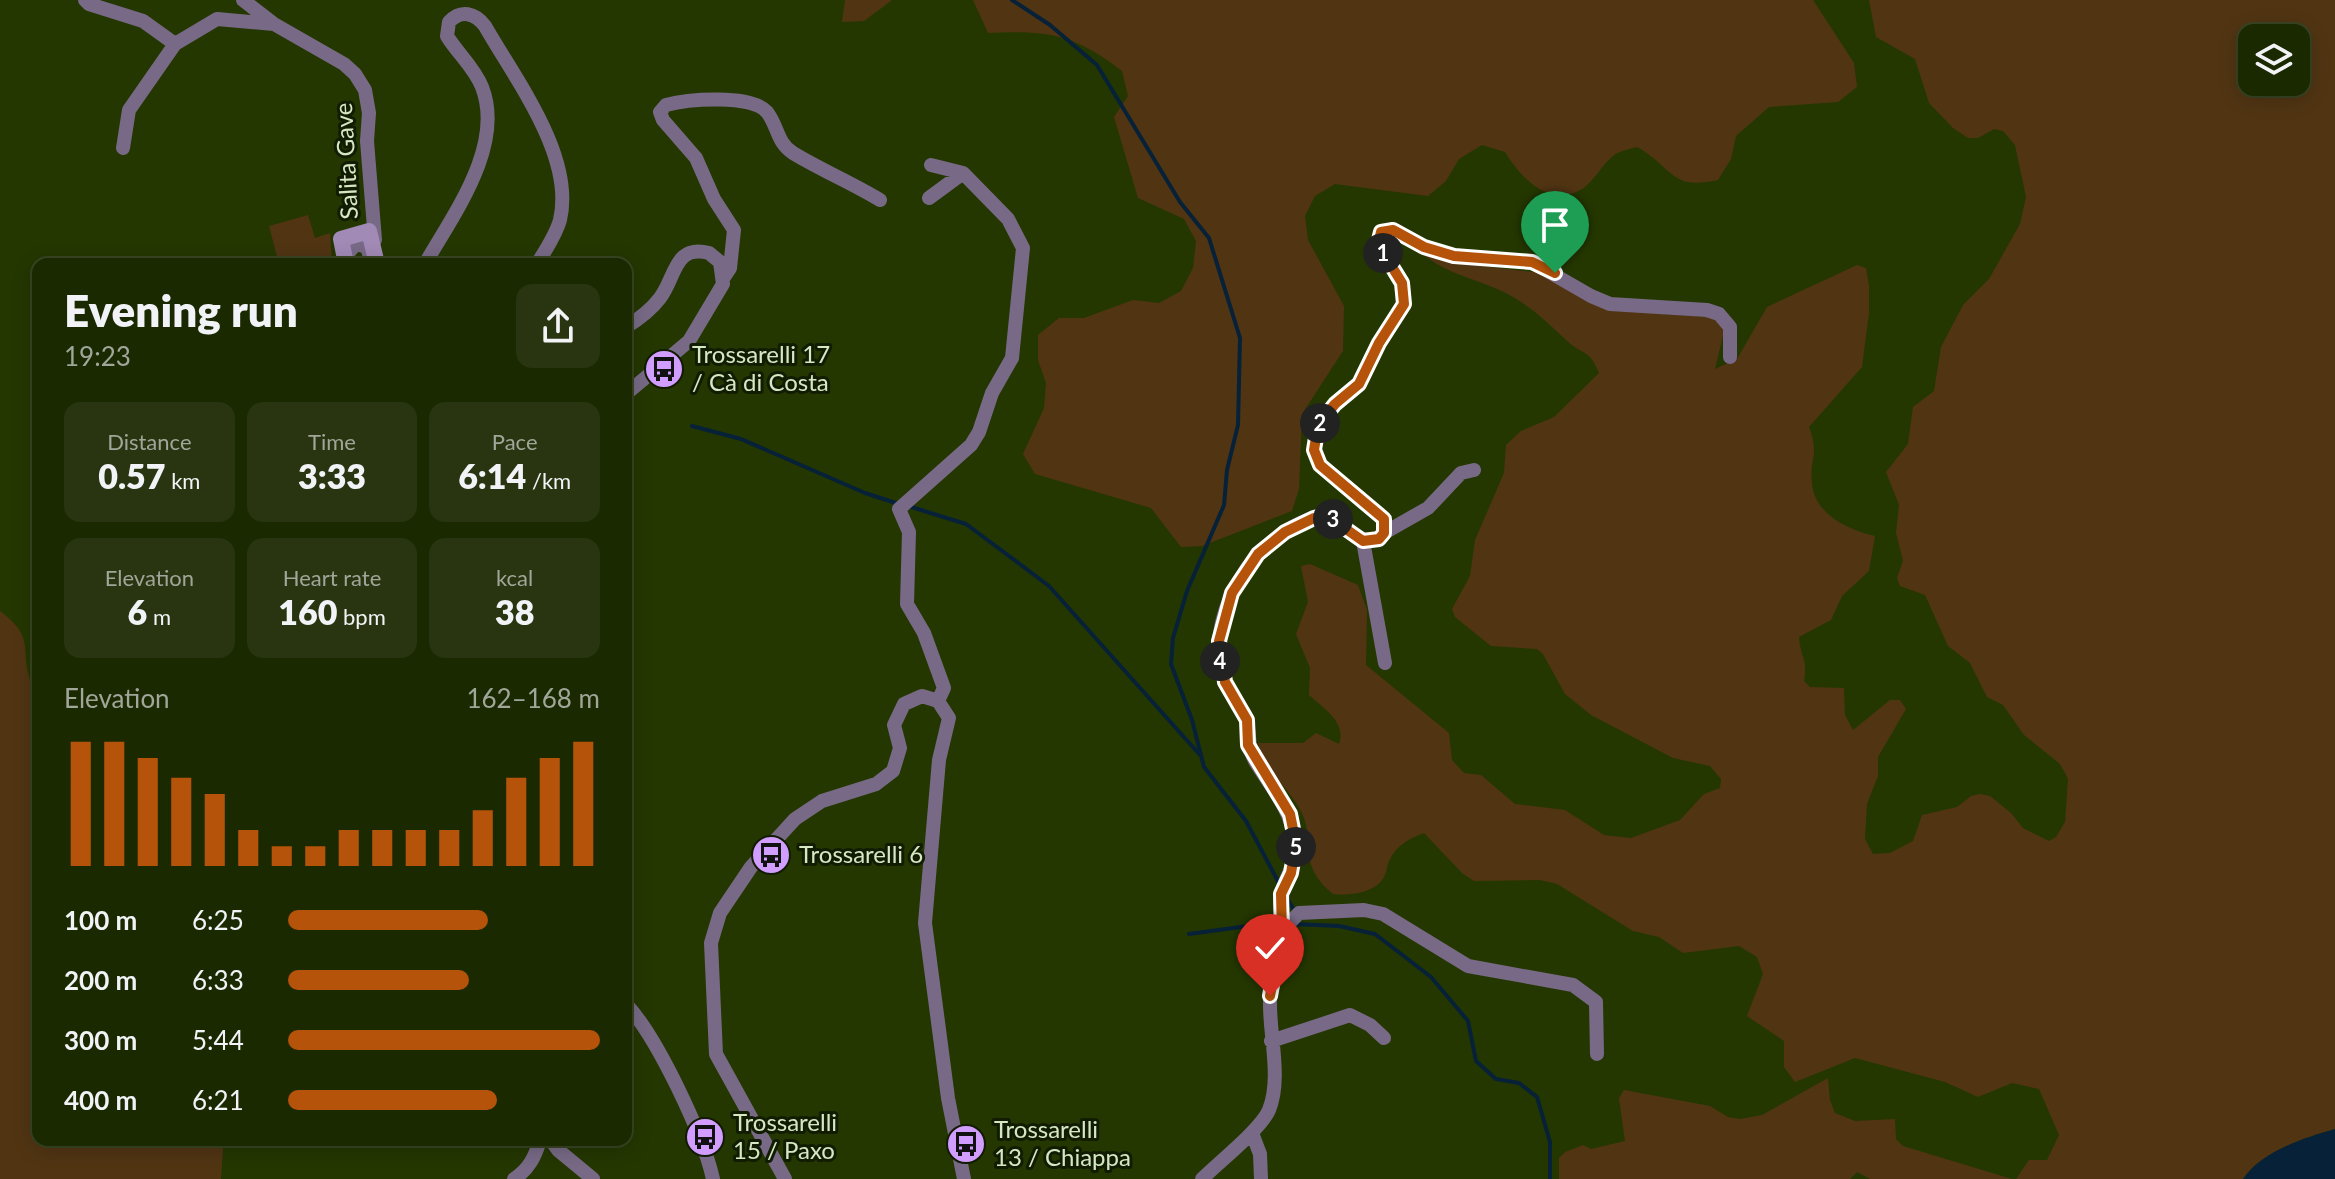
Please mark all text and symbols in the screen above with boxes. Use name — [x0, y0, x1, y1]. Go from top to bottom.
map controls — [2238, 24, 2310, 96]
button: layers — [2238, 24, 2310, 96]
street label: Salita Gave — [328, 102, 363, 220]
pin — [1521, 191, 1589, 273]
icon: arrive — [1533, 203, 1577, 247]
pin: 1 — [1363, 233, 1403, 273]
text: 1 — [1377, 239, 1389, 266]
text: Evening run — [64, 284, 298, 336]
button: share — [516, 284, 600, 368]
place label: Trossarelli 17 / Cà di Costa — [692, 339, 830, 396]
text: 19:23 — [64, 340, 131, 372]
bus stop icon: Trossarelli 17 / Cà di Costa — [643, 348, 685, 390]
pin: 2 — [1300, 403, 1340, 443]
text: 2 — [1314, 409, 1326, 436]
text: Distance — [107, 428, 192, 455]
text: Time — [308, 428, 356, 455]
text: Pace — [492, 428, 538, 455]
text: 0.57 — [98, 455, 166, 496]
text: 3:33 — [298, 455, 366, 496]
text: 6:14 — [458, 455, 526, 496]
text: km — [166, 467, 200, 494]
text: /km — [526, 467, 571, 494]
pin: 3 — [1313, 499, 1353, 539]
text: 3 — [1327, 505, 1339, 532]
text: Elevation — [105, 564, 194, 591]
text: Heart rate — [283, 564, 381, 591]
text: kcal — [496, 564, 533, 591]
text: 6 — [128, 591, 147, 632]
text: 160 — [278, 591, 337, 632]
text: 38 — [495, 591, 534, 632]
text: m — [147, 603, 171, 630]
text: bpm — [337, 603, 386, 630]
pin: 4 — [1200, 641, 1240, 681]
text: 4 — [1214, 647, 1226, 674]
text: Elevation — [64, 682, 170, 714]
text: 162–168 m — [466, 682, 600, 714]
pin: 5 — [1276, 827, 1316, 867]
text: 5 — [1290, 833, 1302, 860]
bus stop icon: Trossarelli 6 — [750, 834, 792, 876]
place label: Trossarelli 6 — [799, 839, 923, 868]
text: 100 m — [64, 904, 137, 936]
text: 6:25 — [192, 904, 244, 936]
pin — [1236, 914, 1304, 996]
icon: check — [1248, 926, 1292, 970]
text: 200 m — [64, 964, 137, 996]
text: 6:33 — [192, 964, 244, 996]
text: 300 m — [64, 1024, 137, 1056]
text: 5:44 — [192, 1024, 244, 1056]
text: 400 m — [64, 1084, 137, 1116]
text: 6:21 — [192, 1084, 244, 1116]
place label: Trossarelli 15 / Paxo — [733, 1107, 837, 1164]
place label: Trossarelli 13 / Chiappa — [994, 1114, 1131, 1171]
bus stop icon: Trossarelli 15 / Paxo — [684, 1116, 726, 1158]
bus stop icon: Trossarelli 13 / Chiappa — [945, 1123, 987, 1165]

